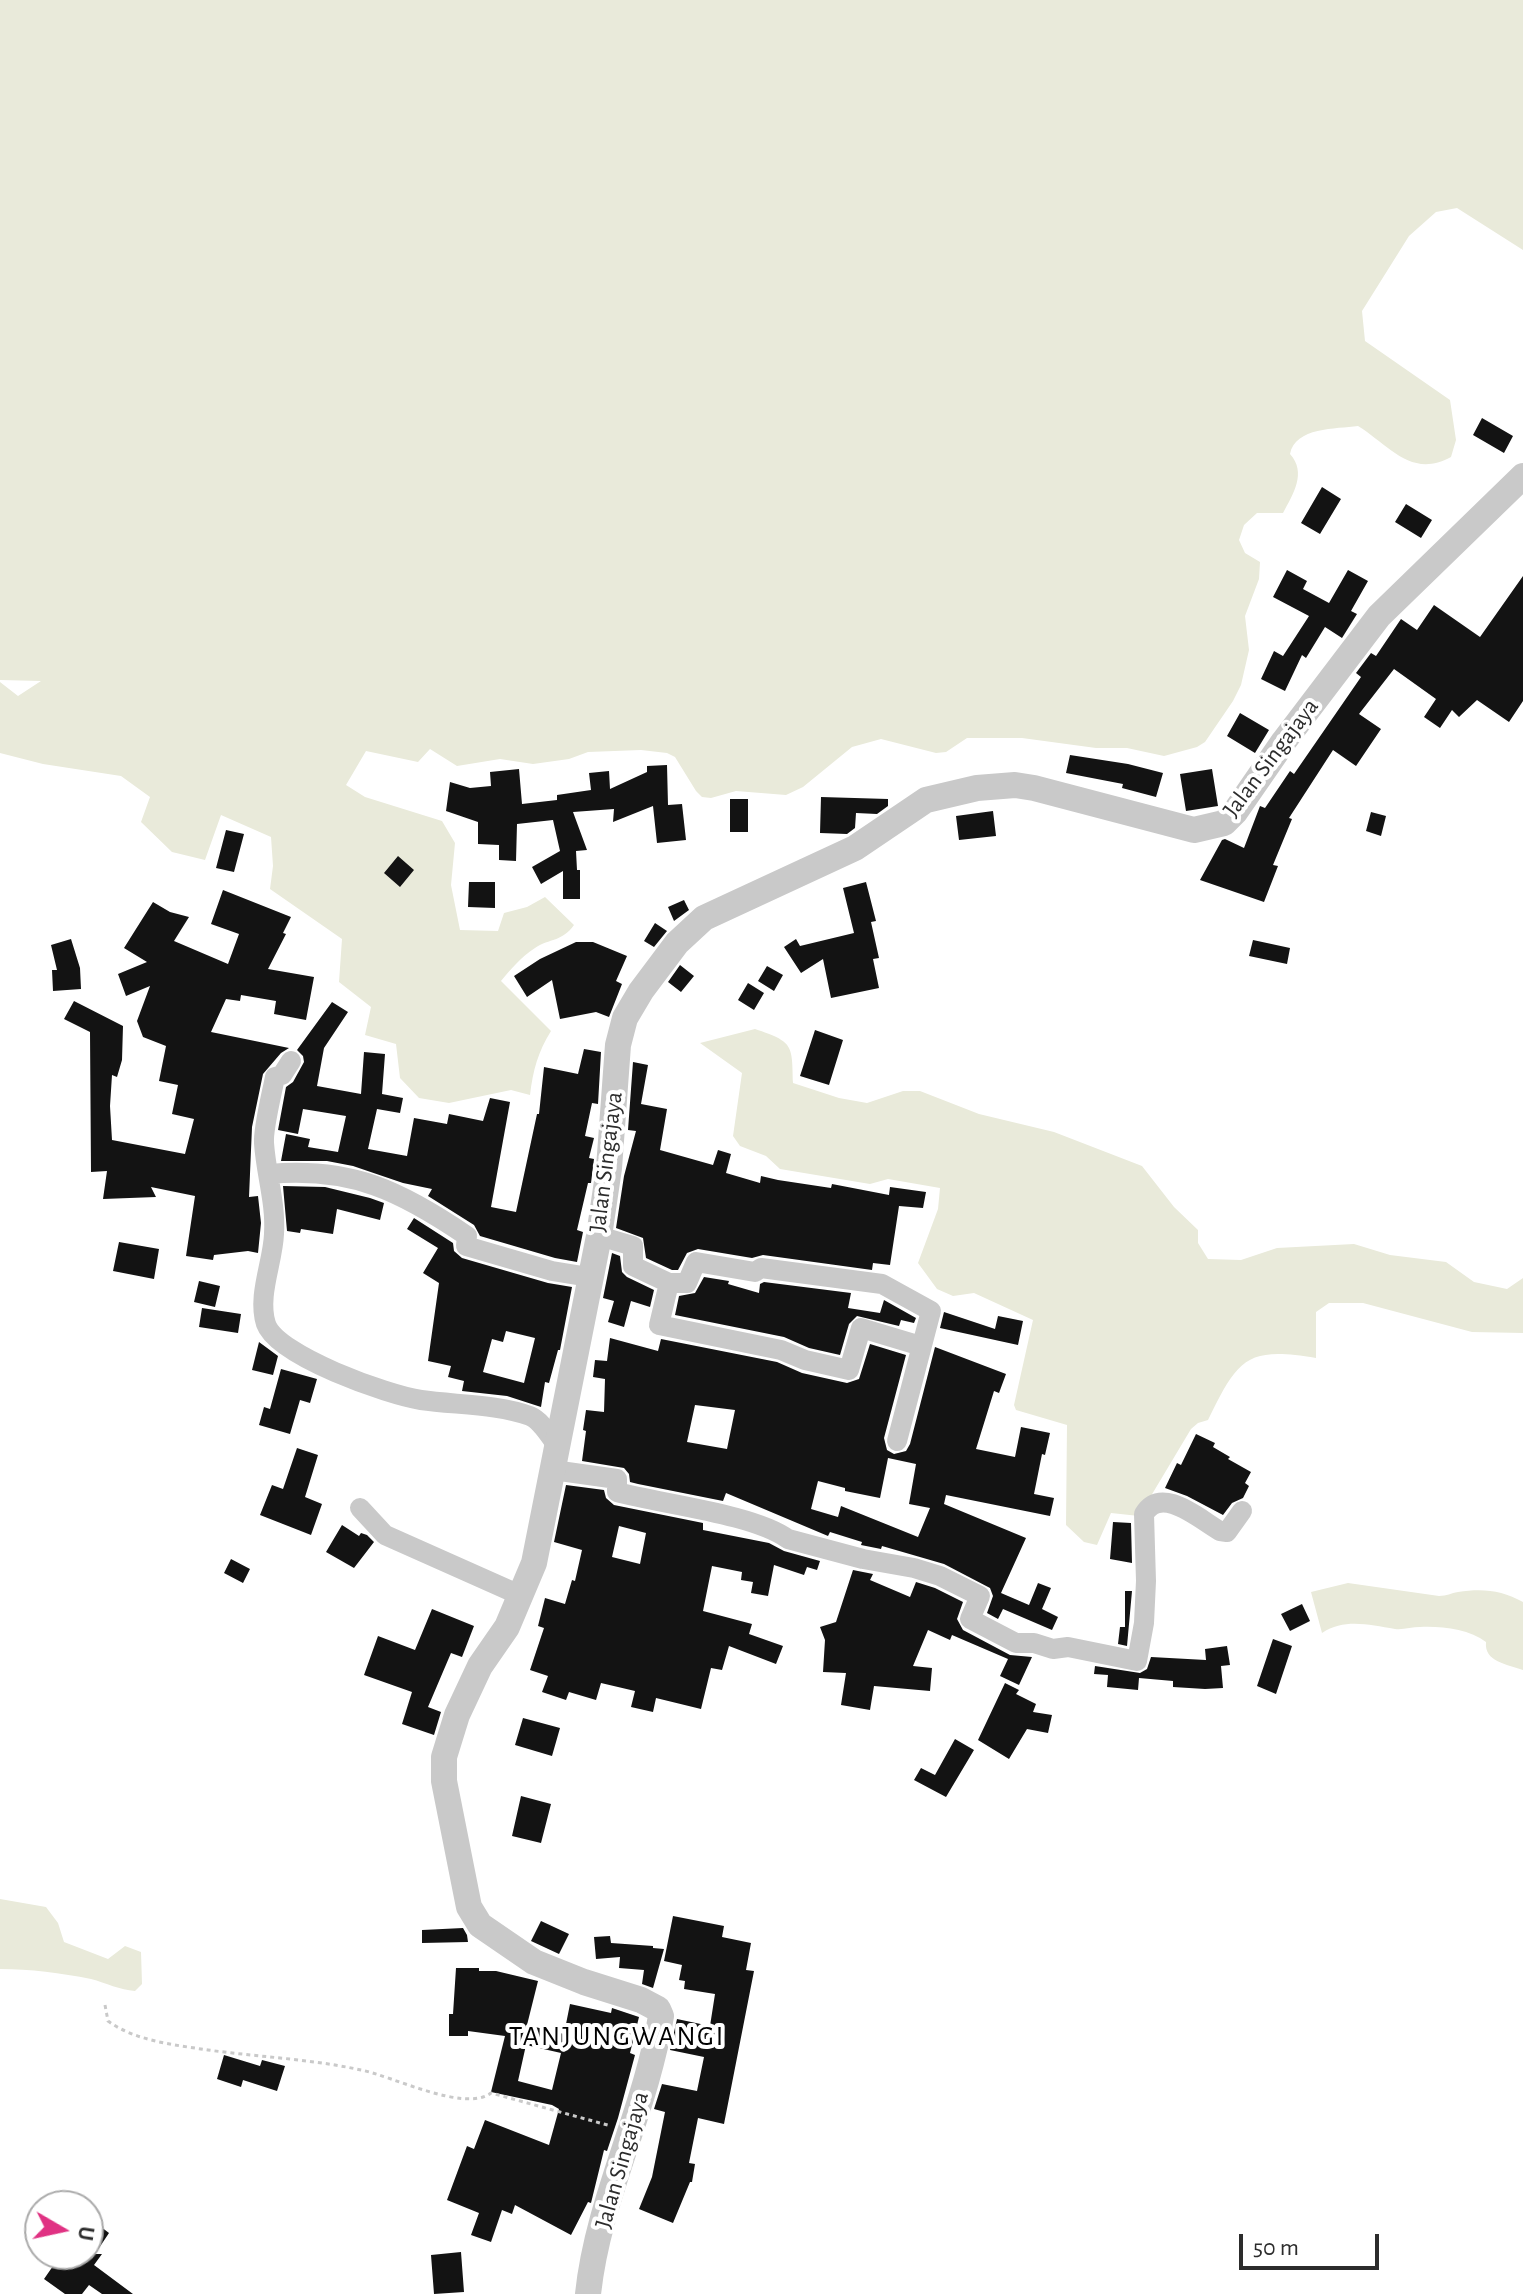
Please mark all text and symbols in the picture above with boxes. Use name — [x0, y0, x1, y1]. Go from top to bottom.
street label: Jalan Singajaya — [1217, 693, 1325, 823]
street label: Jalan Singajaya — [583, 1090, 629, 1234]
district label: TANJUNGWANGI — [509, 2020, 725, 2054]
street label: Jalan Singajaya — [589, 2088, 655, 2232]
north arrow — [24, 2190, 104, 2270]
scale bar — [1243, 2218, 1383, 2268]
text: U — [74, 2225, 98, 2242]
text: 50 m — [1253, 2236, 1299, 2260]

